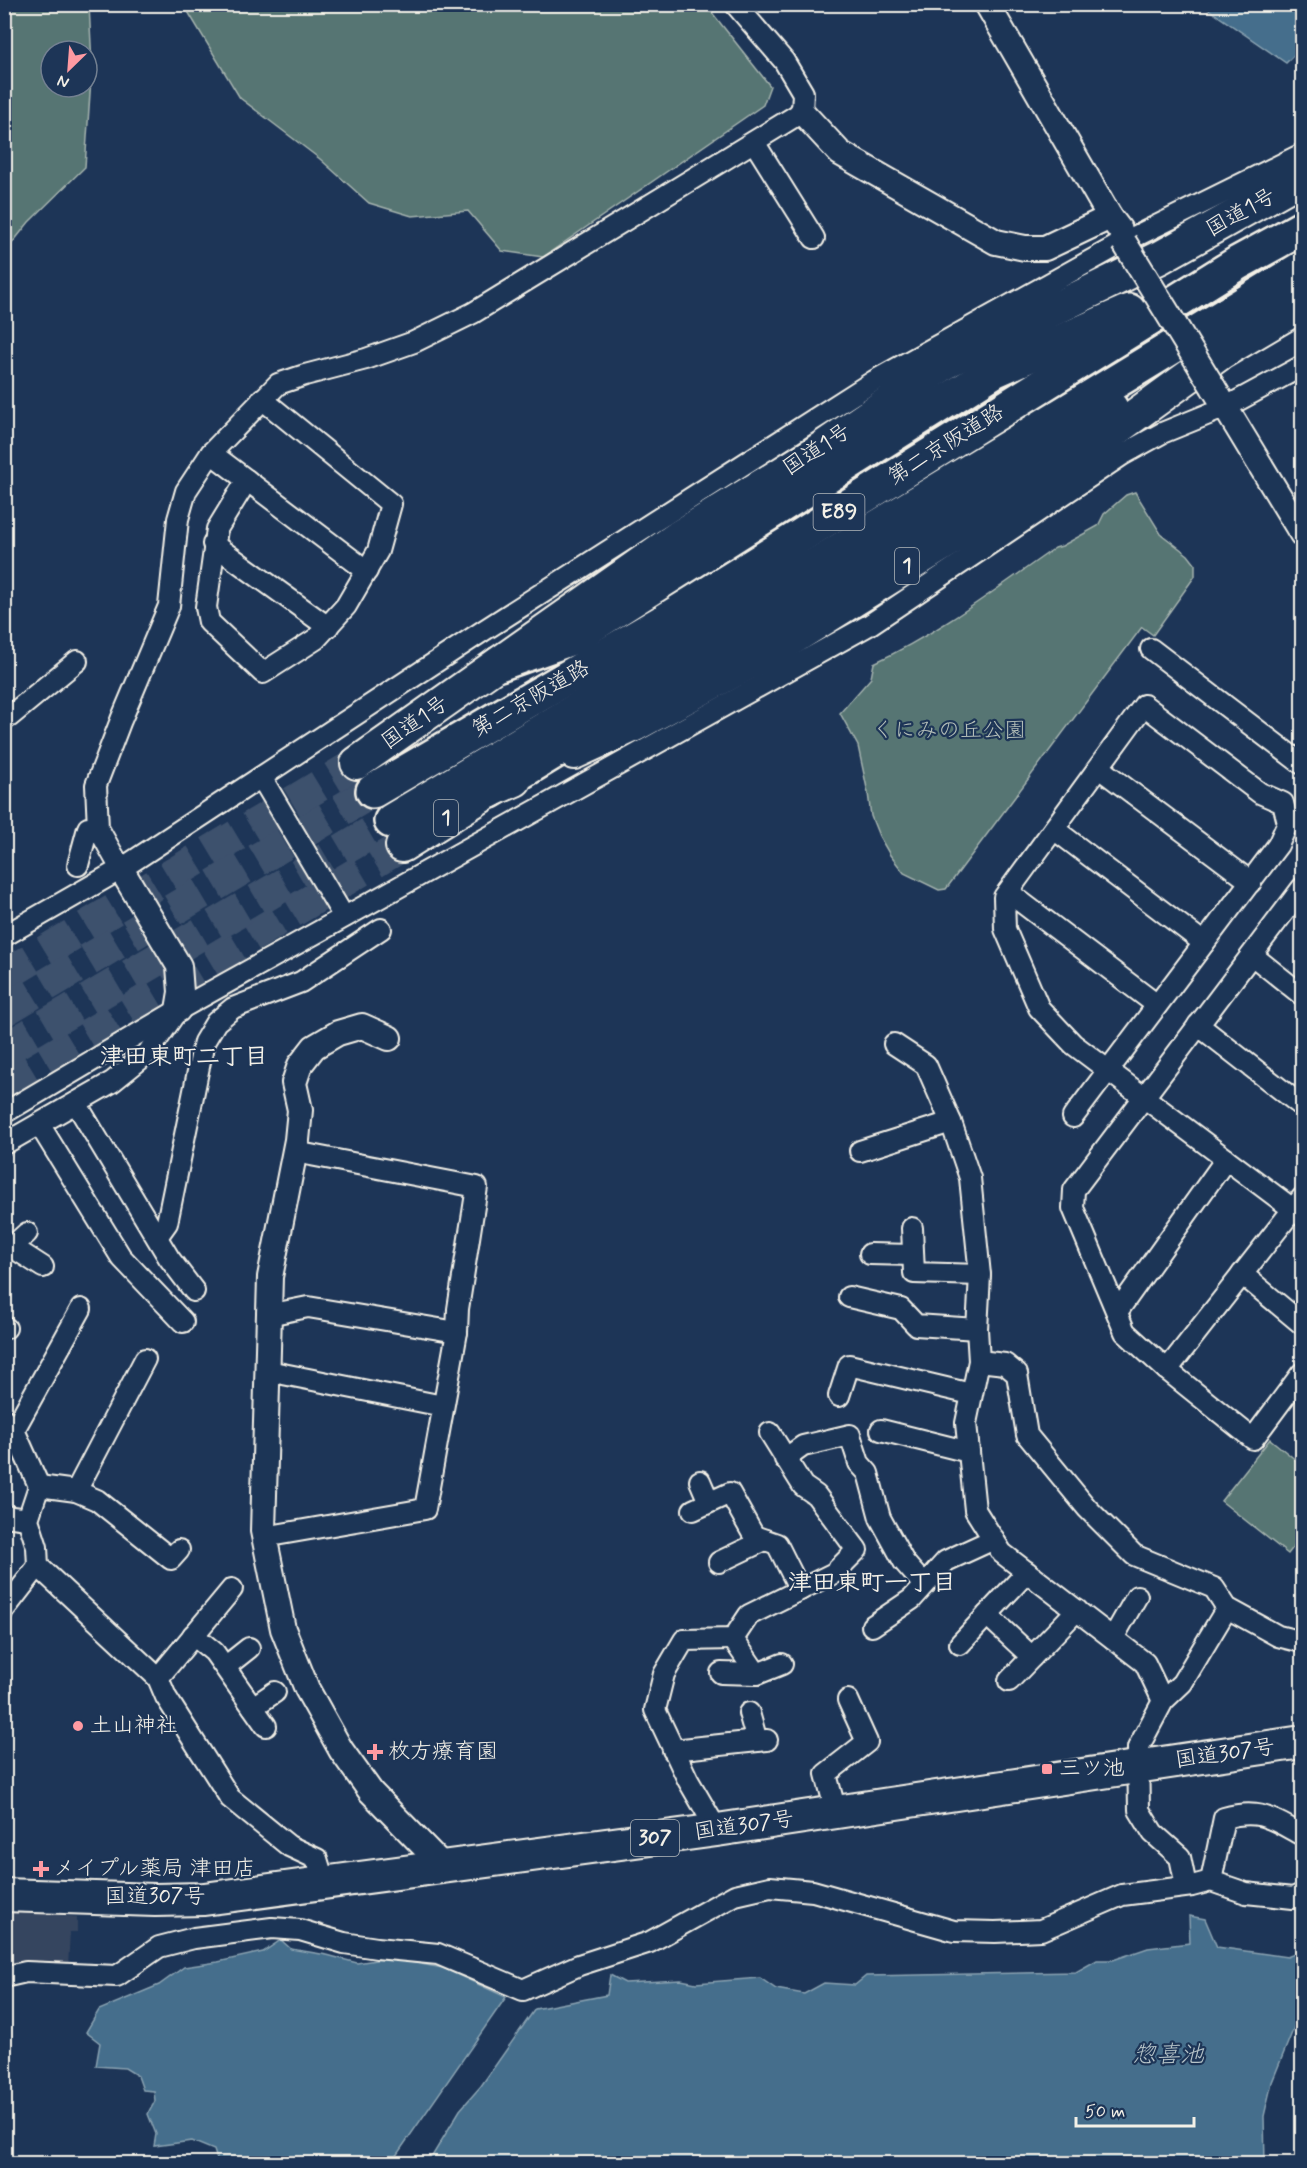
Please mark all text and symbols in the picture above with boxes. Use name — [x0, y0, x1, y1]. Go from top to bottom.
north arrow — [39, 39, 99, 99]
text: N — [54, 69, 73, 93]
street label: 国道1号 — [1201, 182, 1281, 244]
street label: 第二京阪道路 — [883, 398, 1009, 492]
street label: 国道1号 — [778, 418, 856, 482]
road number: E89 — [814, 494, 864, 530]
road number: 1 — [895, 548, 919, 584]
street label: 第二京阪道路 — [467, 654, 595, 744]
street label: 国道1号 — [376, 690, 454, 756]
park label: くにみの丘公園 — [872, 717, 1026, 745]
road number: 1 — [434, 800, 458, 836]
district label: 津田東町二丁目 — [100, 1042, 268, 1073]
district label: 津田東町一丁目 — [788, 1568, 956, 1599]
place label: 土山神社 — [90, 1712, 178, 1740]
marker: 土山神社 — [71, 1719, 85, 1733]
street label: 国道307号 — [1173, 1733, 1277, 1775]
place label: 枚方療育園 — [388, 1738, 498, 1766]
marker: 枚方療育園 — [366, 1743, 384, 1761]
place label: 三ツ池 — [1059, 1755, 1125, 1783]
marker: 三ツ池 — [1040, 1762, 1054, 1776]
street label: 国道307号 — [692, 1805, 796, 1847]
road number: 307 — [631, 1820, 679, 1856]
place label: メイプル薬局 津田店 — [53, 1855, 256, 1883]
marker: メイプル薬局 津田店 — [34, 1862, 48, 1876]
street label: 国道307号 — [105, 1883, 205, 1911]
water label: 惣喜池 — [1132, 2040, 1205, 2071]
scale bar — [1076, 2090, 1194, 2128]
text: 50 m — [1085, 2100, 1125, 2124]

